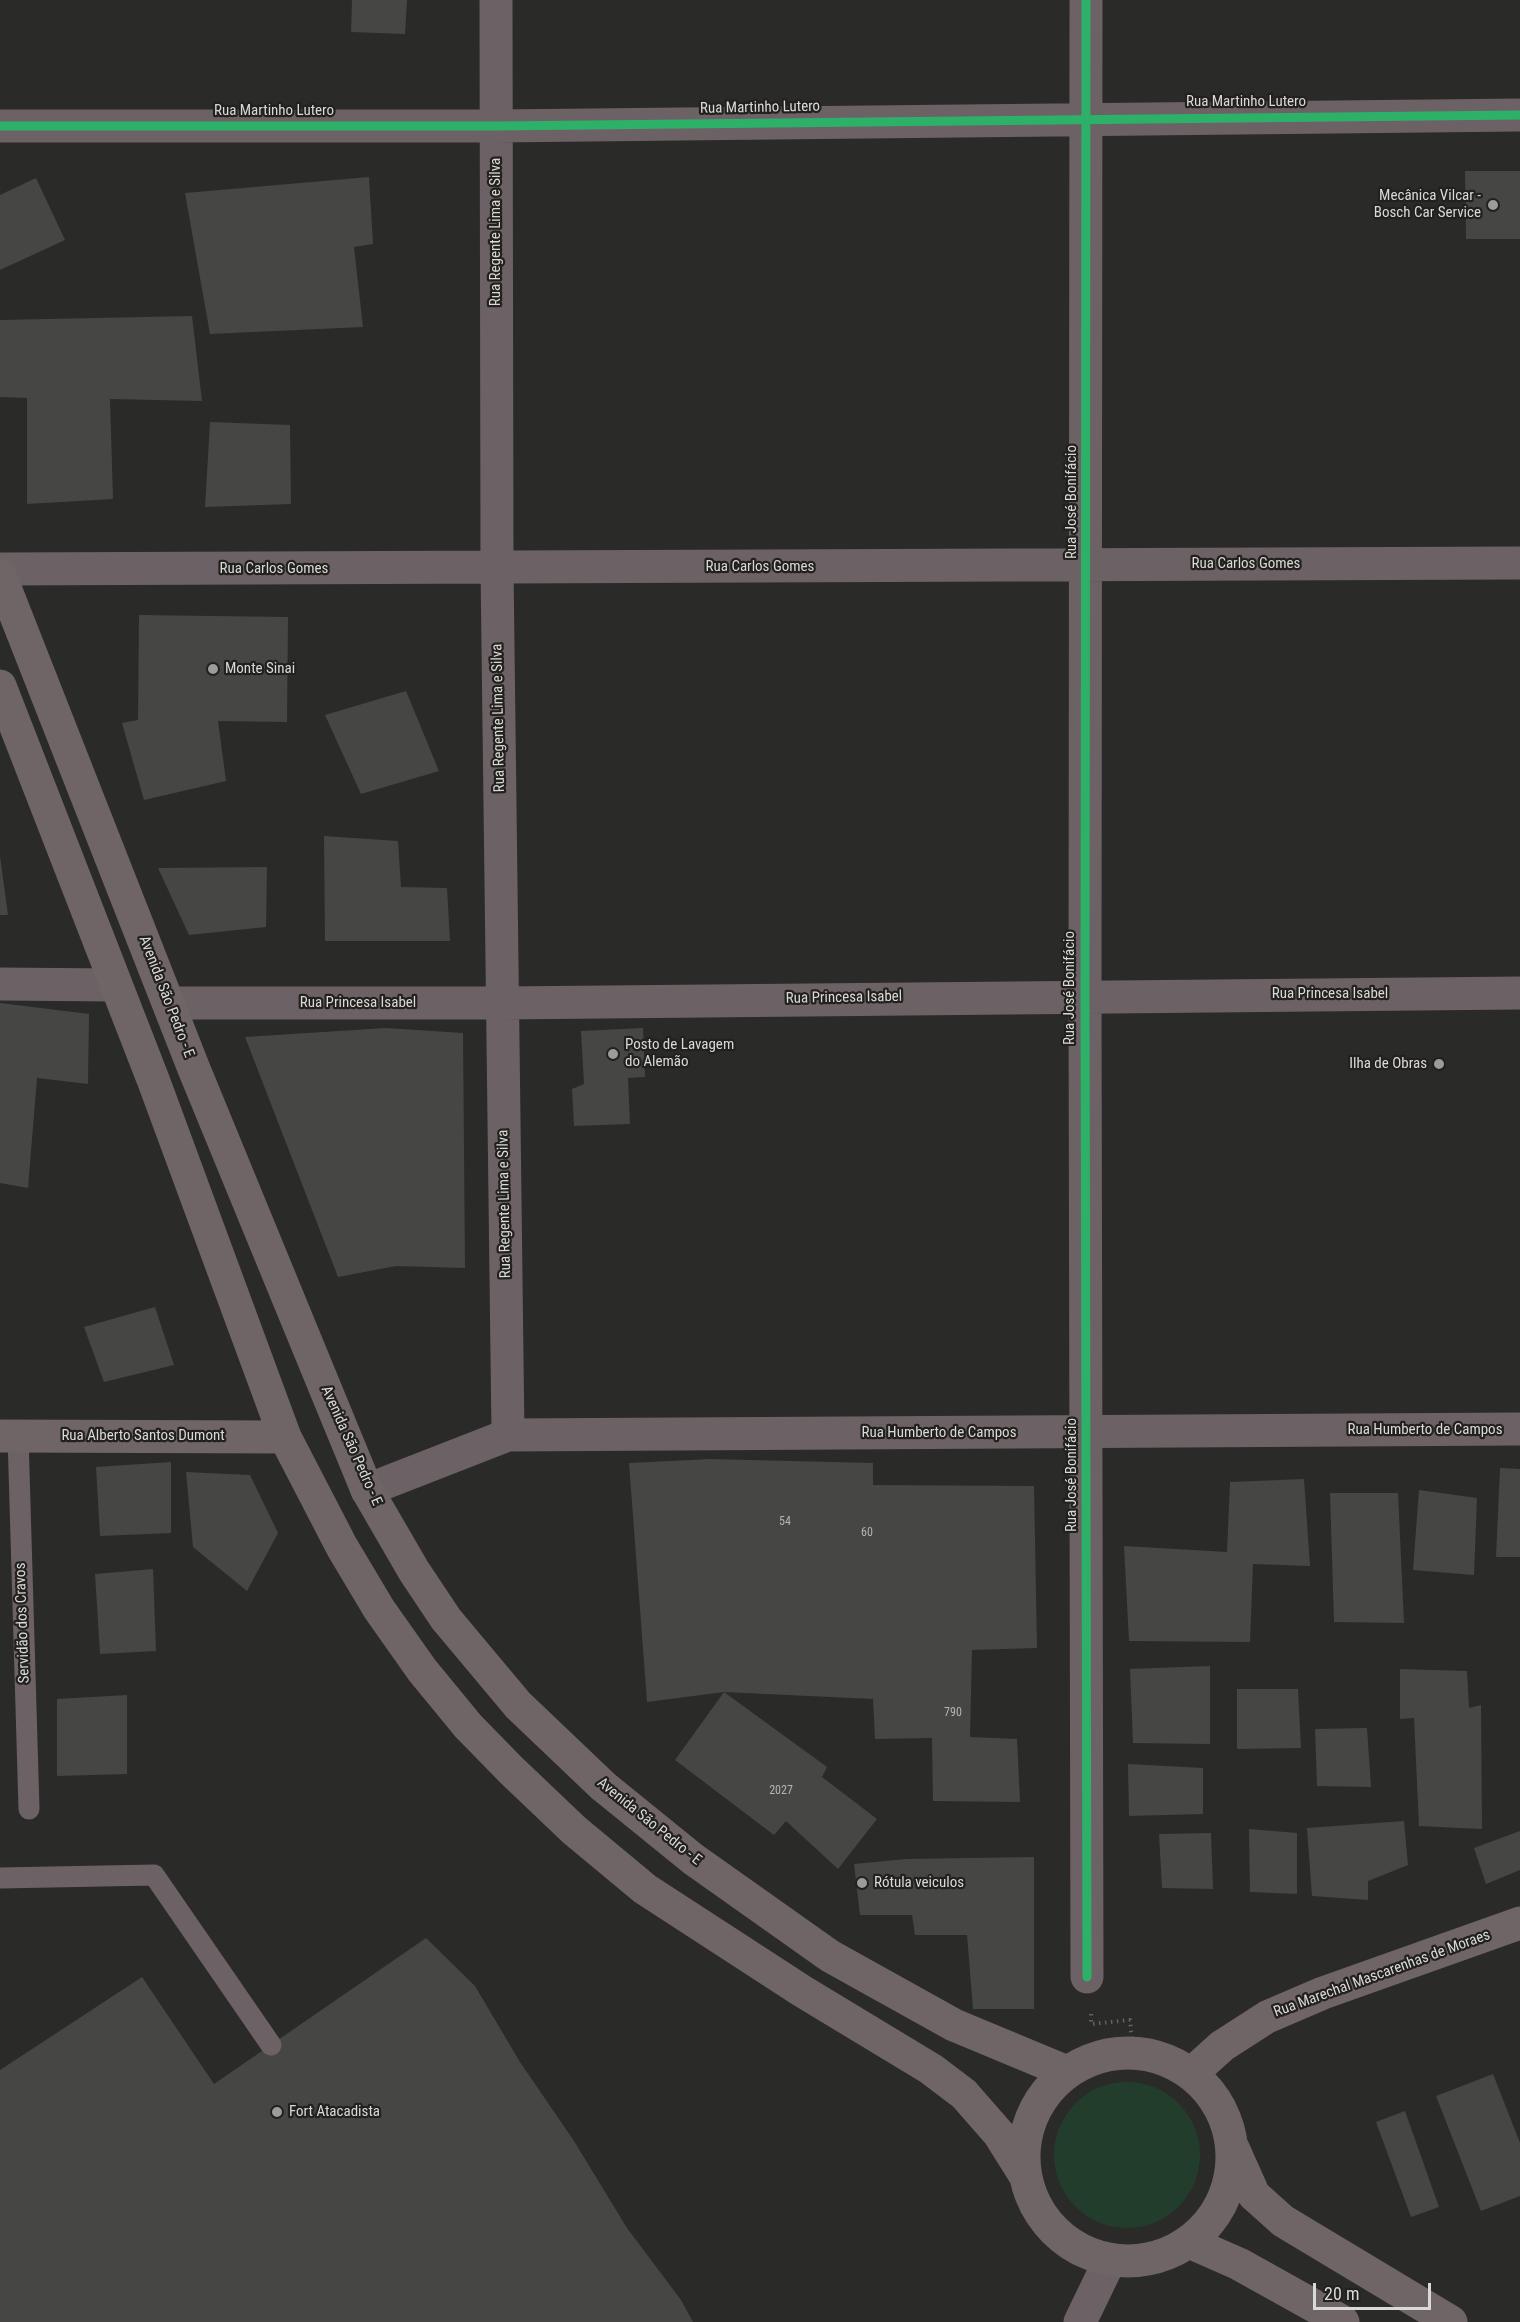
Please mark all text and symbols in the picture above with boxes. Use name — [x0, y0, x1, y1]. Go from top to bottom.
street label: Rua Martinho Lutero — [1186, 93, 1306, 111]
street label: Rua Martinho Lutero — [700, 98, 820, 118]
street label: Rua Martinho Lutero — [214, 102, 334, 120]
street label: Rua Regente Lima e Silva — [487, 158, 505, 306]
place label: Mecânica Vilcar - Bosch Car Service — [1374, 187, 1481, 222]
marker: Mecânica Vilcar - Bosch Car Service — [1486, 198, 1500, 212]
street label: Rua José Bonifácio — [1063, 445, 1081, 559]
street label: Rua Carlos Gomes — [1192, 555, 1300, 573]
street label: Rua Carlos Gomes — [706, 558, 814, 576]
street label: Rua Carlos Gomes — [220, 560, 328, 578]
street label: Rua Regente Lima e Silva — [489, 644, 509, 792]
place label: Monte Sinai — [225, 660, 295, 678]
marker: Monte Sinai — [206, 662, 220, 676]
street label: Rua José Bonifácio — [1061, 931, 1079, 1045]
street label: Avenida São Pedro - E — [134, 934, 198, 1060]
street label: Rua Princesa Isabel — [1272, 985, 1388, 1003]
street label: Rua Princesa Isabel — [786, 988, 902, 1008]
street label: Rua Princesa Isabel — [300, 994, 416, 1012]
place label: Posto de Lavagem do Alemão — [625, 1036, 734, 1071]
marker: Posto de Lavagem do Alemão — [606, 1047, 620, 1061]
place label: Ilha de Obras — [1349, 1055, 1427, 1073]
marker: Ilha de Obras — [1432, 1057, 1446, 1071]
street label: Rua Regente Lima e Silva — [495, 1130, 515, 1278]
street label: Avenida São Pedro - E — [317, 1383, 385, 1509]
street label: Rua José Bonifácio — [1063, 1418, 1081, 1532]
street label: Rua Humberto de Campos — [1348, 1421, 1502, 1439]
street label: Rua Humberto de Campos — [862, 1424, 1016, 1442]
street label: Rua Alberto Santos Dumont — [61, 1427, 225, 1445]
house number: 54 — [779, 1515, 791, 1529]
house number: 60 — [861, 1526, 873, 1540]
street label: Servidão dos Cravos — [12, 1562, 34, 1684]
house number: 790 — [944, 1706, 962, 1720]
street label: Avenida São Pedro - E — [593, 1774, 705, 1870]
house number: 2027 — [769, 1784, 793, 1798]
place label: Rótula veiculos — [874, 1874, 964, 1892]
marker: Rótula veiculos — [855, 1876, 869, 1890]
street label: Rua Marechal Mascarenhas de Moraes — [1271, 1926, 1493, 2022]
place label: Fort Atacadista — [289, 2103, 380, 2121]
marker: Fort Atacadista — [270, 2105, 284, 2119]
scale bar — [1316, 2271, 1434, 2309]
text: 20 m — [1324, 2283, 1359, 2304]

